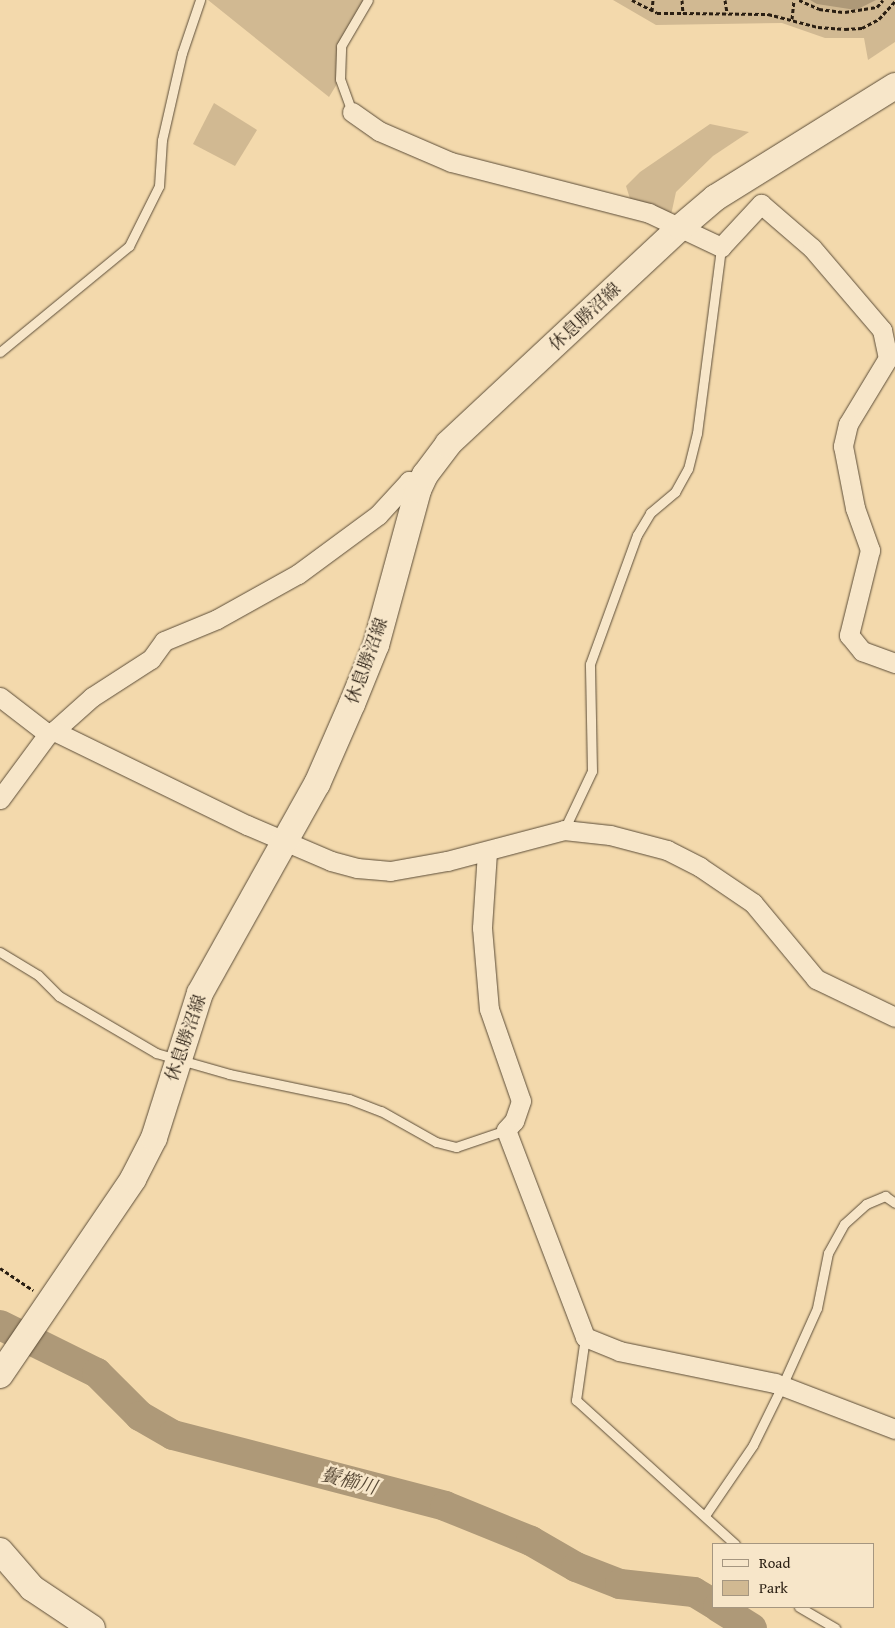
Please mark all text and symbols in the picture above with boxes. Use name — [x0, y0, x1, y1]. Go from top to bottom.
street label: 休息勝沼線 — [545, 278, 625, 356]
street label: 休息勝沼線 — [341, 615, 393, 707]
street label: 休息勝沼線 — [161, 992, 211, 1084]
water label: 鬢櫛川 — [319, 1463, 379, 1499]
legend — [712, 1543, 875, 1608]
text: Road — [759, 1552, 790, 1573]
text: Park — [759, 1577, 788, 1598]

